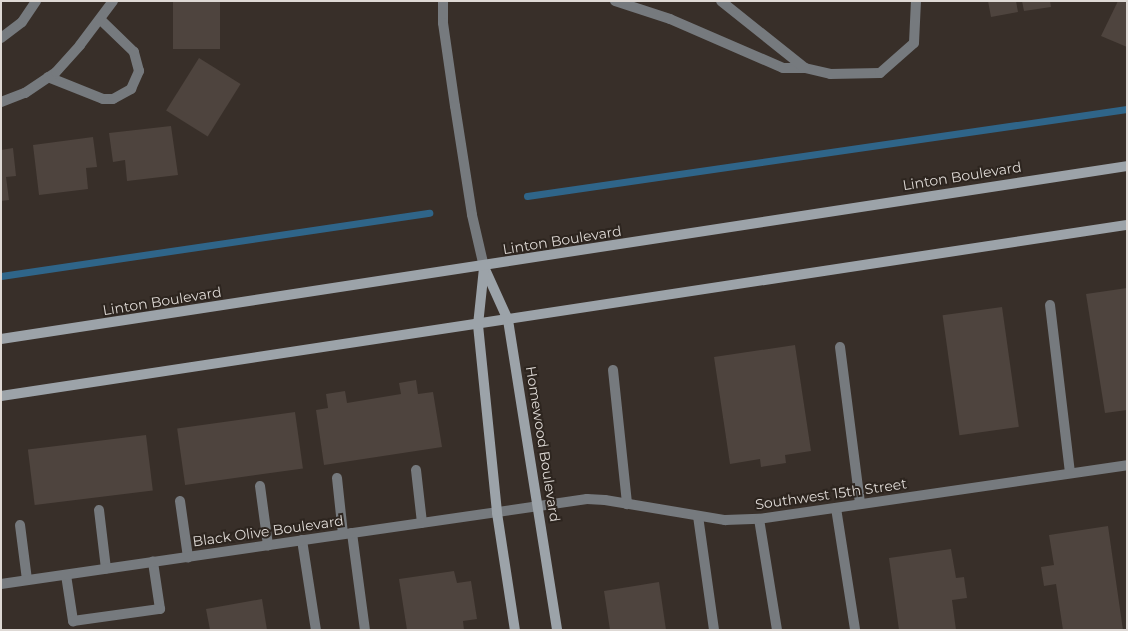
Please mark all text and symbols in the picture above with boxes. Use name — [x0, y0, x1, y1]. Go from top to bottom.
street label: Linton Boulevard — [901, 158, 1023, 194]
street label: Linton Boulevard — [501, 222, 623, 258]
street label: Linton Boulevard — [101, 283, 223, 319]
street label: Homewood Boulevard — [522, 365, 564, 523]
street label: Southwest 15th Street — [754, 475, 908, 513]
street label: Black Olive Boulevard — [191, 512, 345, 550]

